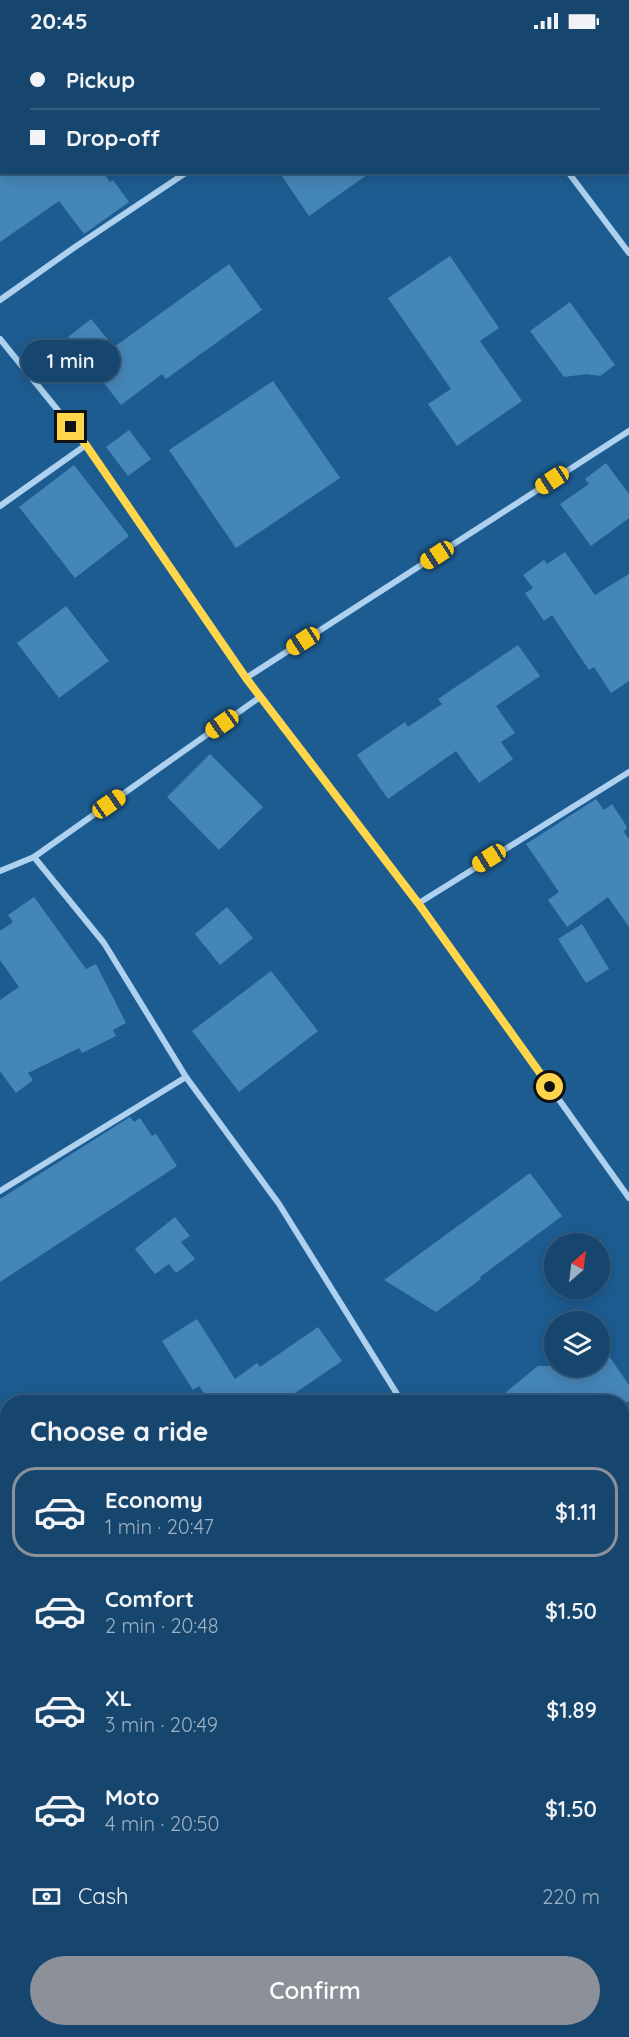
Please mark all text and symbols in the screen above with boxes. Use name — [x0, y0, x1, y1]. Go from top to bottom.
text: 20:45 — [30, 7, 88, 35]
text: Pickup — [66, 66, 135, 94]
text: Drop-off — [66, 124, 160, 152]
callout: 1 min — [22, 340, 121, 382]
text: 1 min — [47, 348, 94, 373]
route end — [57, 413, 84, 440]
car — [532, 463, 572, 497]
car — [417, 538, 457, 572]
car — [283, 624, 323, 658]
car — [202, 706, 242, 742]
car — [89, 786, 129, 822]
car — [469, 841, 509, 875]
route start — [536, 1073, 563, 1100]
north arrow — [544, 1233, 610, 1299]
map controls — [544, 1233, 610, 1377]
button: layers — [544, 1311, 610, 1377]
text: Choose a ride — [30, 1414, 208, 1448]
icon: car — [33, 1485, 87, 1539]
text: Economy — [105, 1486, 203, 1514]
text: $1.11 — [555, 1498, 597, 1526]
text: 1 min · 20:47 — [105, 1514, 214, 1539]
icon: car — [33, 1584, 87, 1638]
text: Comfort — [105, 1585, 194, 1613]
text: $1.50 — [545, 1597, 597, 1625]
text: 2 min · 20:48 — [105, 1613, 219, 1638]
icon: car — [33, 1683, 87, 1737]
text: XL — [105, 1684, 132, 1712]
text: $1.89 — [546, 1696, 597, 1724]
text: 3 min · 20:49 — [105, 1712, 218, 1737]
icon: car — [33, 1782, 87, 1836]
text: Moto — [105, 1783, 159, 1811]
text: $1.50 — [545, 1795, 597, 1823]
text: 4 min · 20:50 — [105, 1811, 219, 1836]
icon: cash — [30, 1880, 63, 1913]
text: Cash — [78, 1882, 129, 1910]
text: 220 m — [542, 1884, 600, 1909]
button: Confirm — [30, 1956, 600, 2025]

